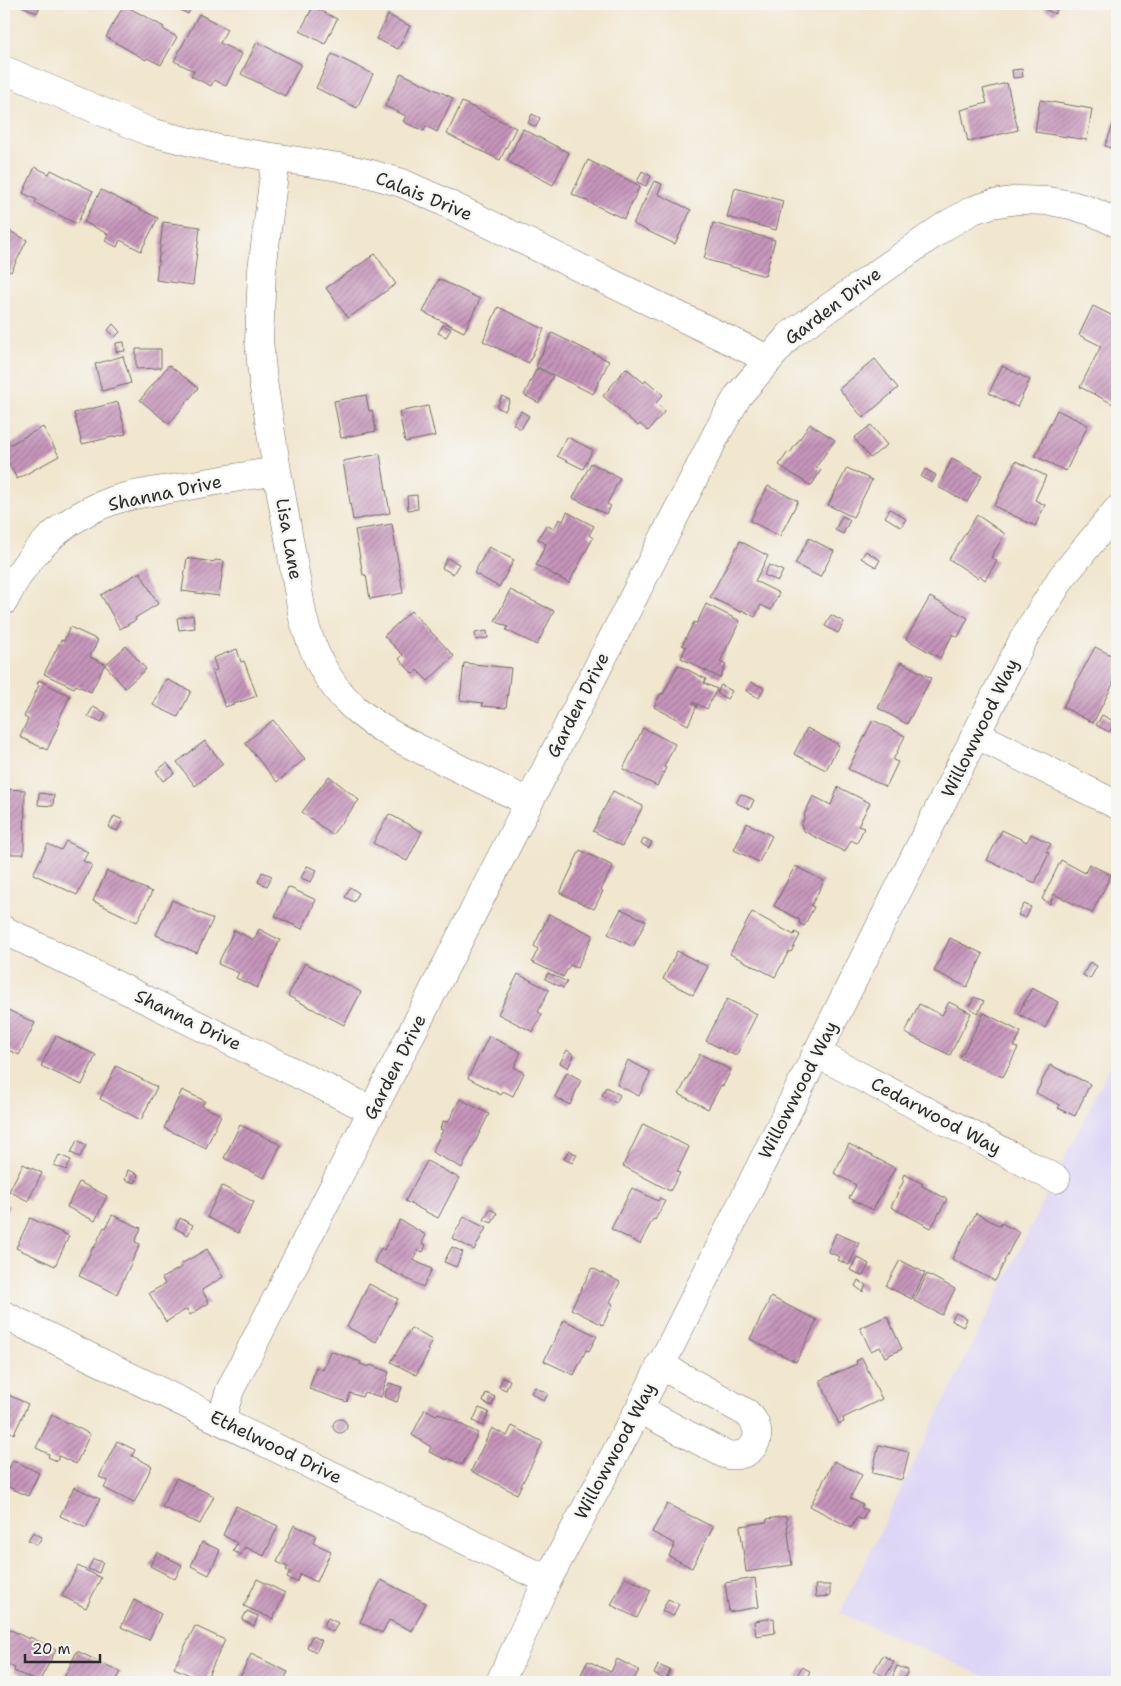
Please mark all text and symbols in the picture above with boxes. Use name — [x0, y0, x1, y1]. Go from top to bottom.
street label: Calais Drive — [372, 166, 476, 226]
street label: Garden Drive — [780, 262, 886, 350]
street label: Shanna Drive — [106, 469, 224, 517]
street label: Lisa Lane — [270, 496, 308, 582]
street label: Garden Drive — [541, 648, 615, 762]
street label: Willowwood Way — [936, 654, 1024, 802]
street label: Shanna Drive — [131, 984, 245, 1056]
street label: Garden Drive — [358, 1010, 432, 1124]
street label: Willowwood Way — [753, 1017, 843, 1163]
street label: Cedarwood Way — [867, 1072, 1005, 1160]
street label: Willowwood Way — [569, 1378, 661, 1524]
street label: Ethelwood Drive — [206, 1405, 346, 1489]
scale bar — [25, 1631, 100, 1663]
text: 20 m — [32, 1639, 71, 1659]

